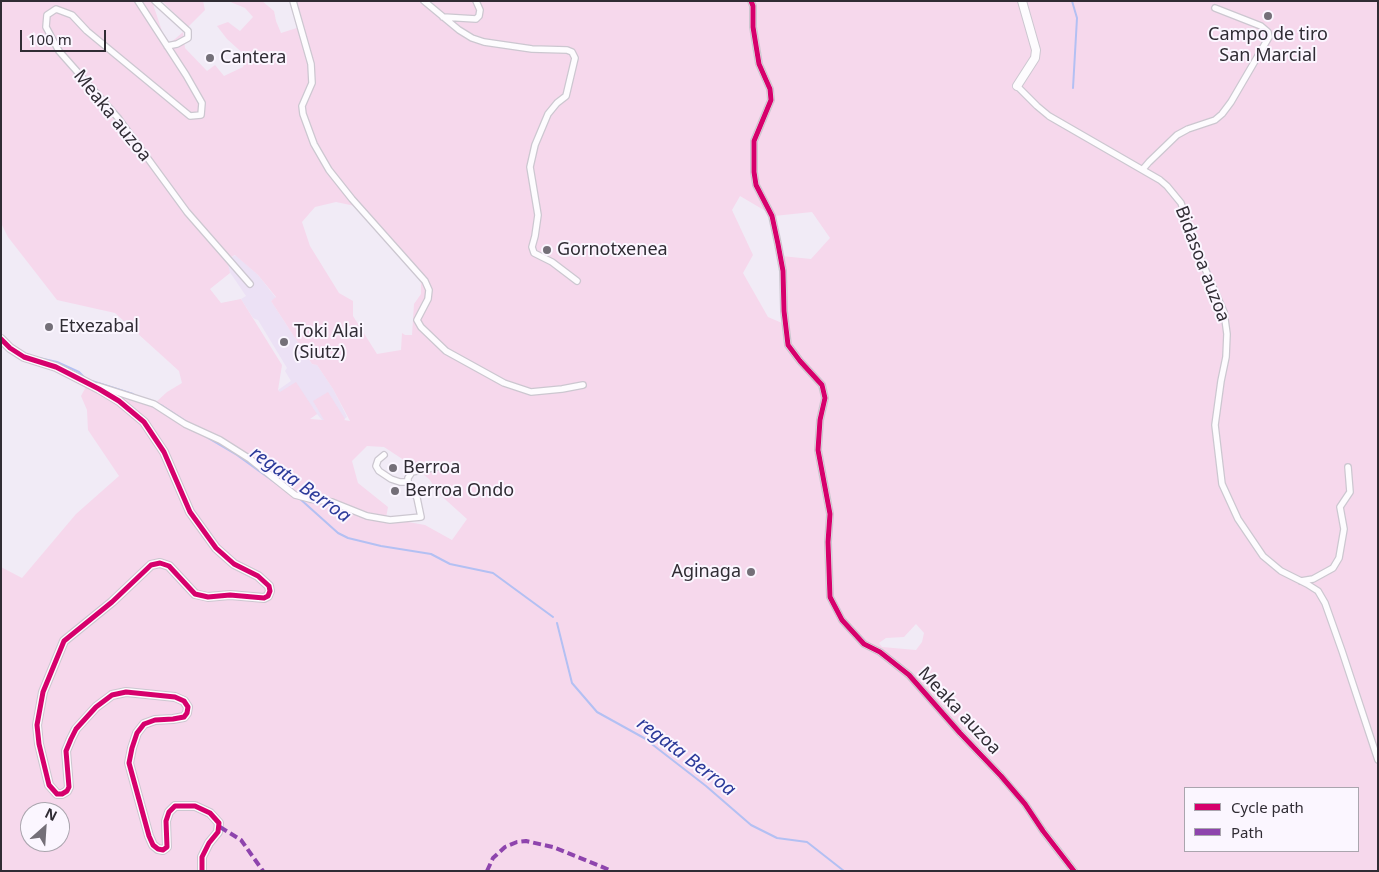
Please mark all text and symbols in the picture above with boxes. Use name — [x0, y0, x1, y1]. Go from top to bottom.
marker: Campo de tiro San Marcial — [1262, 10, 1274, 22]
scale bar — [22, 20, 109, 52]
place label: Campo de tiro San Marcial — [1208, 24, 1328, 66]
text: 100 m — [28, 29, 72, 49]
place label: Cantera — [220, 47, 286, 69]
marker: Cantera — [204, 52, 216, 64]
street label: Meaka auzoa — [68, 66, 156, 166]
street label: Bidasoa auzoa — [1170, 203, 1234, 325]
place label: Gornotxenea — [557, 239, 668, 261]
marker: Gornotxenea — [541, 244, 553, 256]
place label: Etxezabal — [59, 316, 139, 338]
marker: Etxezabal — [43, 321, 55, 333]
place label: Toki Alai (Siutz) — [294, 321, 363, 364]
marker: Toki Alai (Siutz) — [278, 336, 290, 348]
water label: regata Berroa — [245, 442, 355, 528]
place label: Berroa — [403, 457, 460, 479]
marker: Berroa — [387, 462, 399, 474]
place label: Berroa Ondo — [405, 480, 514, 502]
marker: Berroa Ondo — [389, 485, 401, 497]
place label: Aginaga — [671, 561, 741, 583]
marker: Aginaga — [745, 566, 757, 578]
street label: Meaka auzoa — [913, 663, 1005, 759]
water label: regata Berroa — [632, 713, 740, 801]
legend — [1184, 787, 1359, 852]
text: Cycle path — [1231, 797, 1304, 817]
north arrow — [20, 802, 70, 852]
text: N — [42, 803, 61, 825]
text: Path — [1231, 822, 1263, 842]

